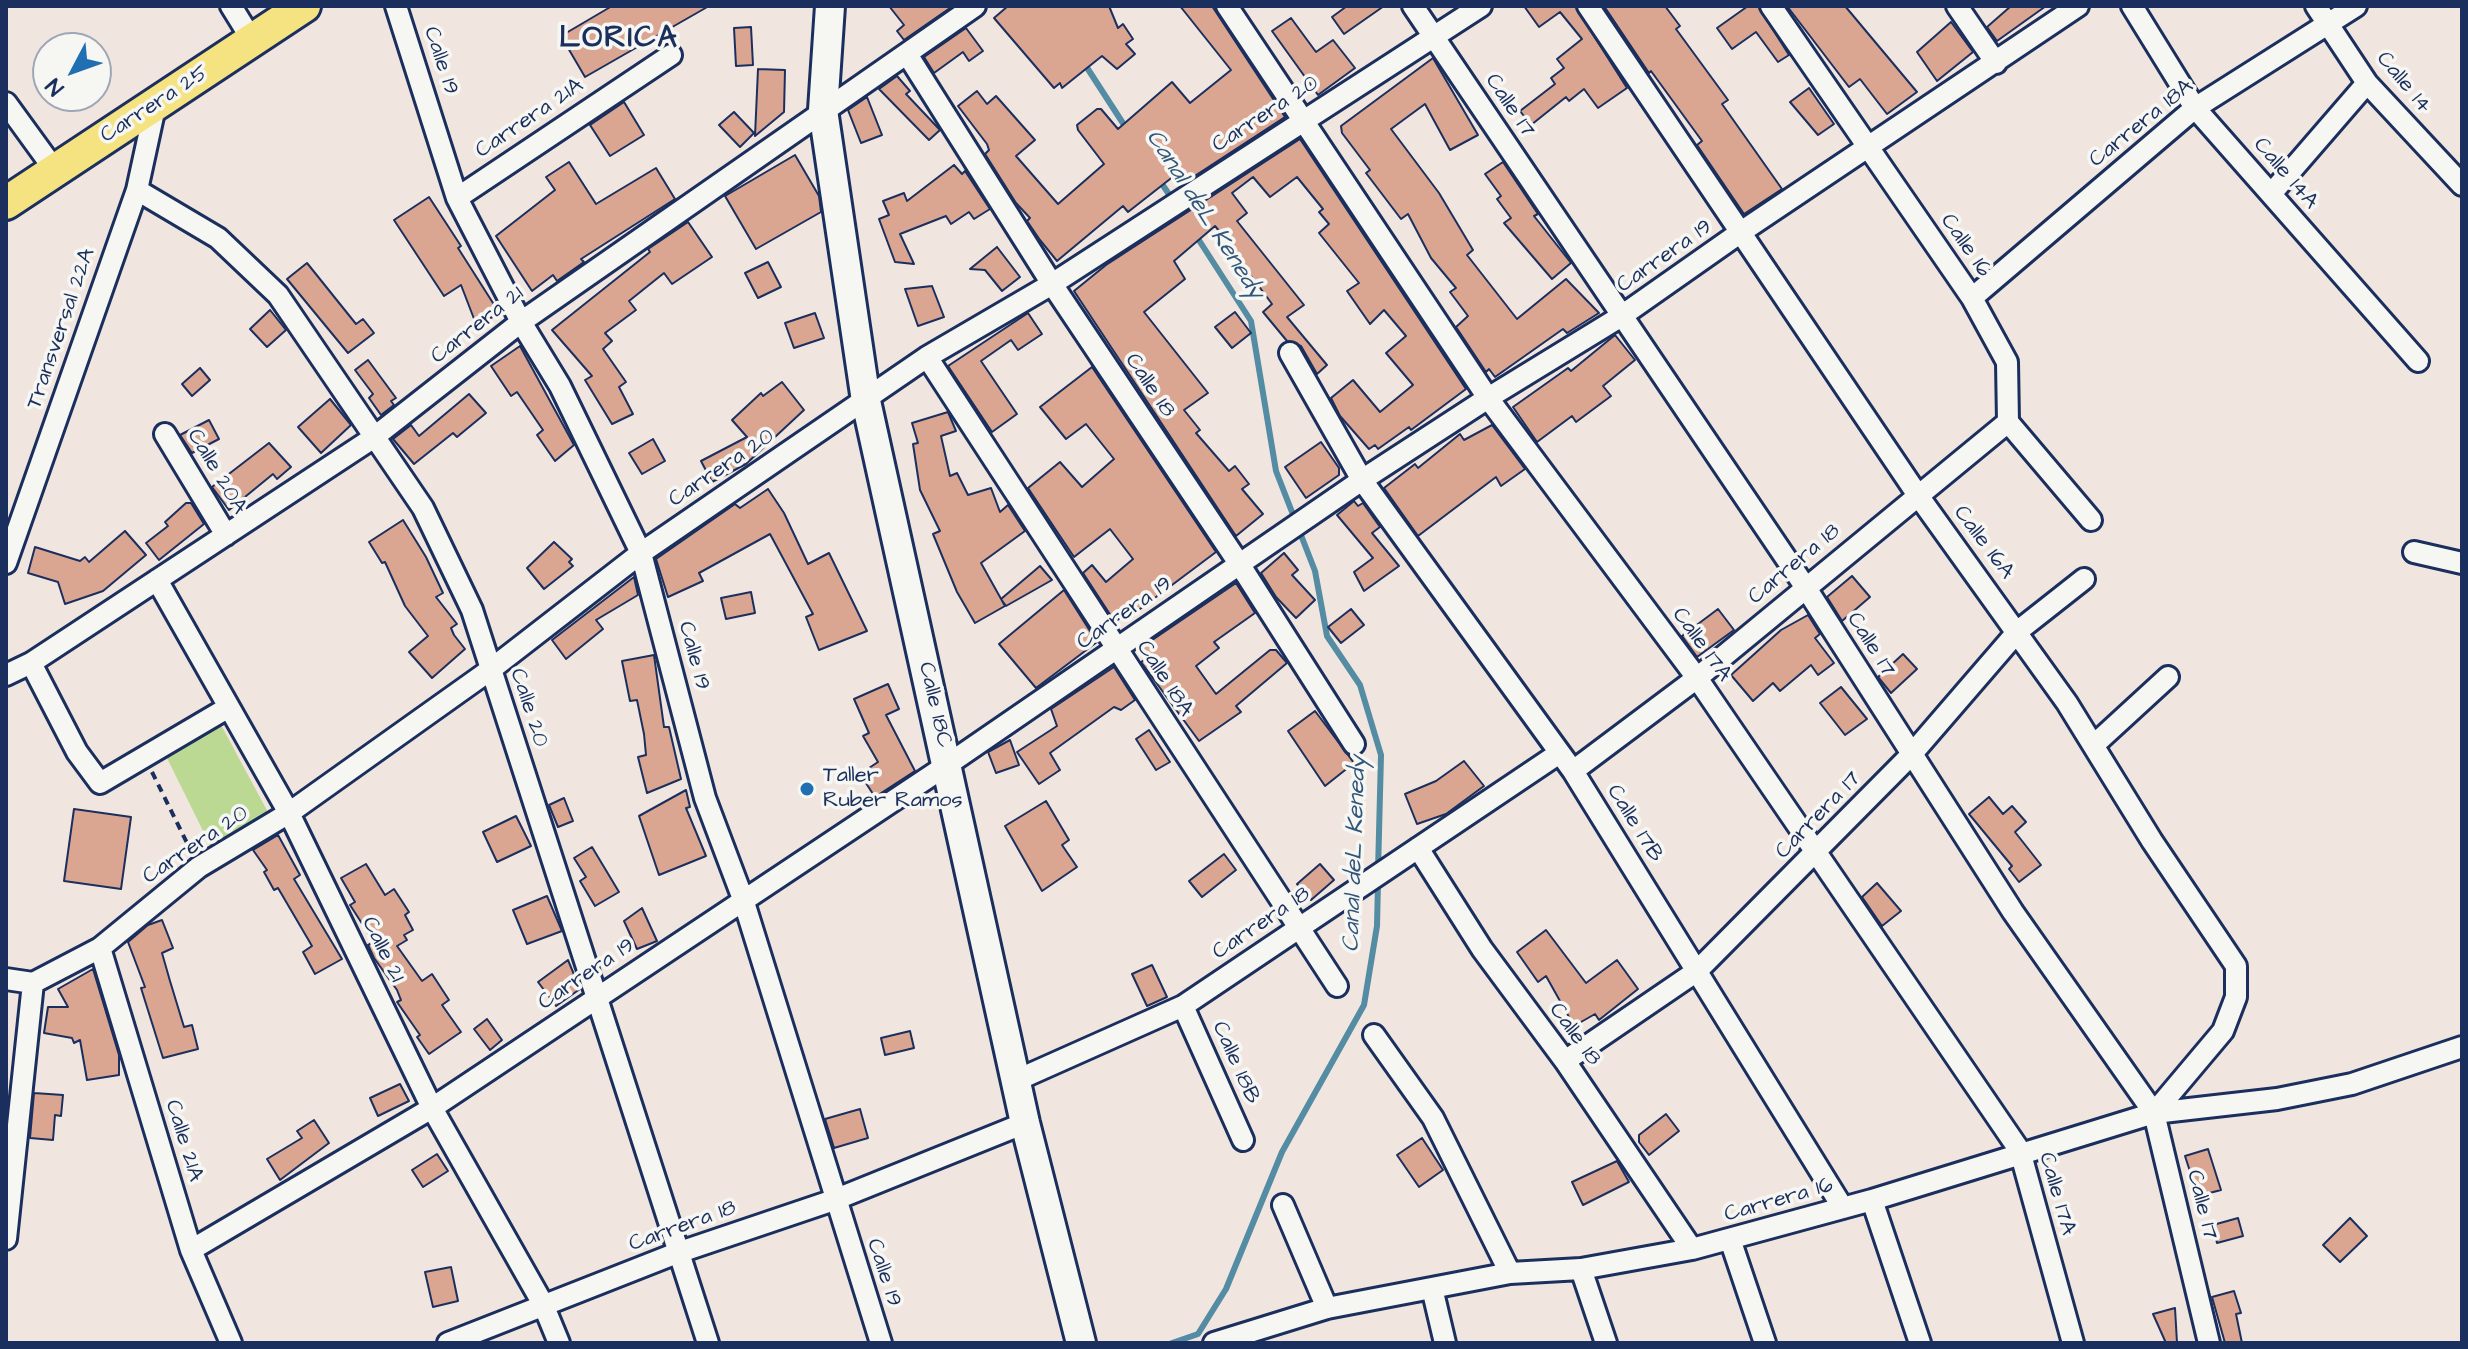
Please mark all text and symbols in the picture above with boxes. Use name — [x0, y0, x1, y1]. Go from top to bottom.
district label: LORICA — [559, 22, 679, 58]
street label: Calle 19 — [417, 24, 463, 98]
north arrow — [32, 32, 112, 112]
street label: Calle 14 — [2370, 47, 2436, 119]
street label: Carrera 25 — [96, 60, 214, 150]
street label: Calle 17 — [1478, 69, 1540, 143]
text: N — [39, 71, 71, 102]
street label: Carrera 20 — [1208, 71, 1324, 159]
street label: Carrera 21A — [471, 73, 589, 165]
street label: Carrera 18A — [2085, 74, 2199, 174]
water label: Canal deL Kenedy — [1138, 125, 1270, 305]
street label: Calle 14A — [2247, 133, 2323, 215]
street label: Calle 16 — [1934, 209, 1996, 283]
street label: Carrera 19 — [1612, 215, 1718, 299]
street label: Transversal 22A — [22, 245, 102, 413]
street label: Carrera 21 — [426, 282, 530, 370]
street label: Calle 18 — [1118, 349, 1180, 423]
street label: Carrera 20 — [664, 424, 780, 514]
street label: Calle 20A — [180, 425, 252, 519]
street label: Calle 16A — [1947, 501, 2019, 585]
street label: Carrera 18 — [1744, 519, 1846, 611]
street label: Carrera 19 — [1072, 572, 1178, 656]
street label: Calle 17A — [1665, 603, 1737, 687]
street label: Calle 17 — [1840, 608, 1900, 682]
street label: Calle 19 — [671, 619, 715, 693]
street label: Calle 18A — [1130, 636, 1198, 722]
street label: Calle 18C — [911, 660, 957, 750]
street label: Calle 20 — [503, 665, 553, 751]
water label: Canal deL Kenedy — [1338, 755, 1374, 953]
place label: Taller Ruber Ramos — [823, 763, 962, 814]
street label: Carrera 17 — [1771, 767, 1867, 865]
marker: Taller Ruber Ramos — [798, 780, 816, 798]
street label: Calle 17B — [1600, 780, 1668, 868]
street label: Carrera 20 — [138, 801, 254, 891]
street label: Carrera 18 — [1208, 882, 1316, 966]
street label: Calle 21 — [355, 913, 409, 987]
street label: Carrera 19 — [534, 933, 640, 1017]
street label: Calle 18 — [1542, 998, 1606, 1072]
street label: Calle 18B — [1205, 1018, 1265, 1108]
street label: Calle 21A — [158, 1097, 208, 1185]
street label: Calle 17A — [2032, 1150, 2080, 1238]
street label: Calle 17 — [2180, 1167, 2222, 1243]
street label: Carrera 16 — [1722, 1173, 1836, 1229]
street label: Carrera 18 — [626, 1195, 740, 1259]
street label: Calle 19 — [860, 1236, 906, 1310]

